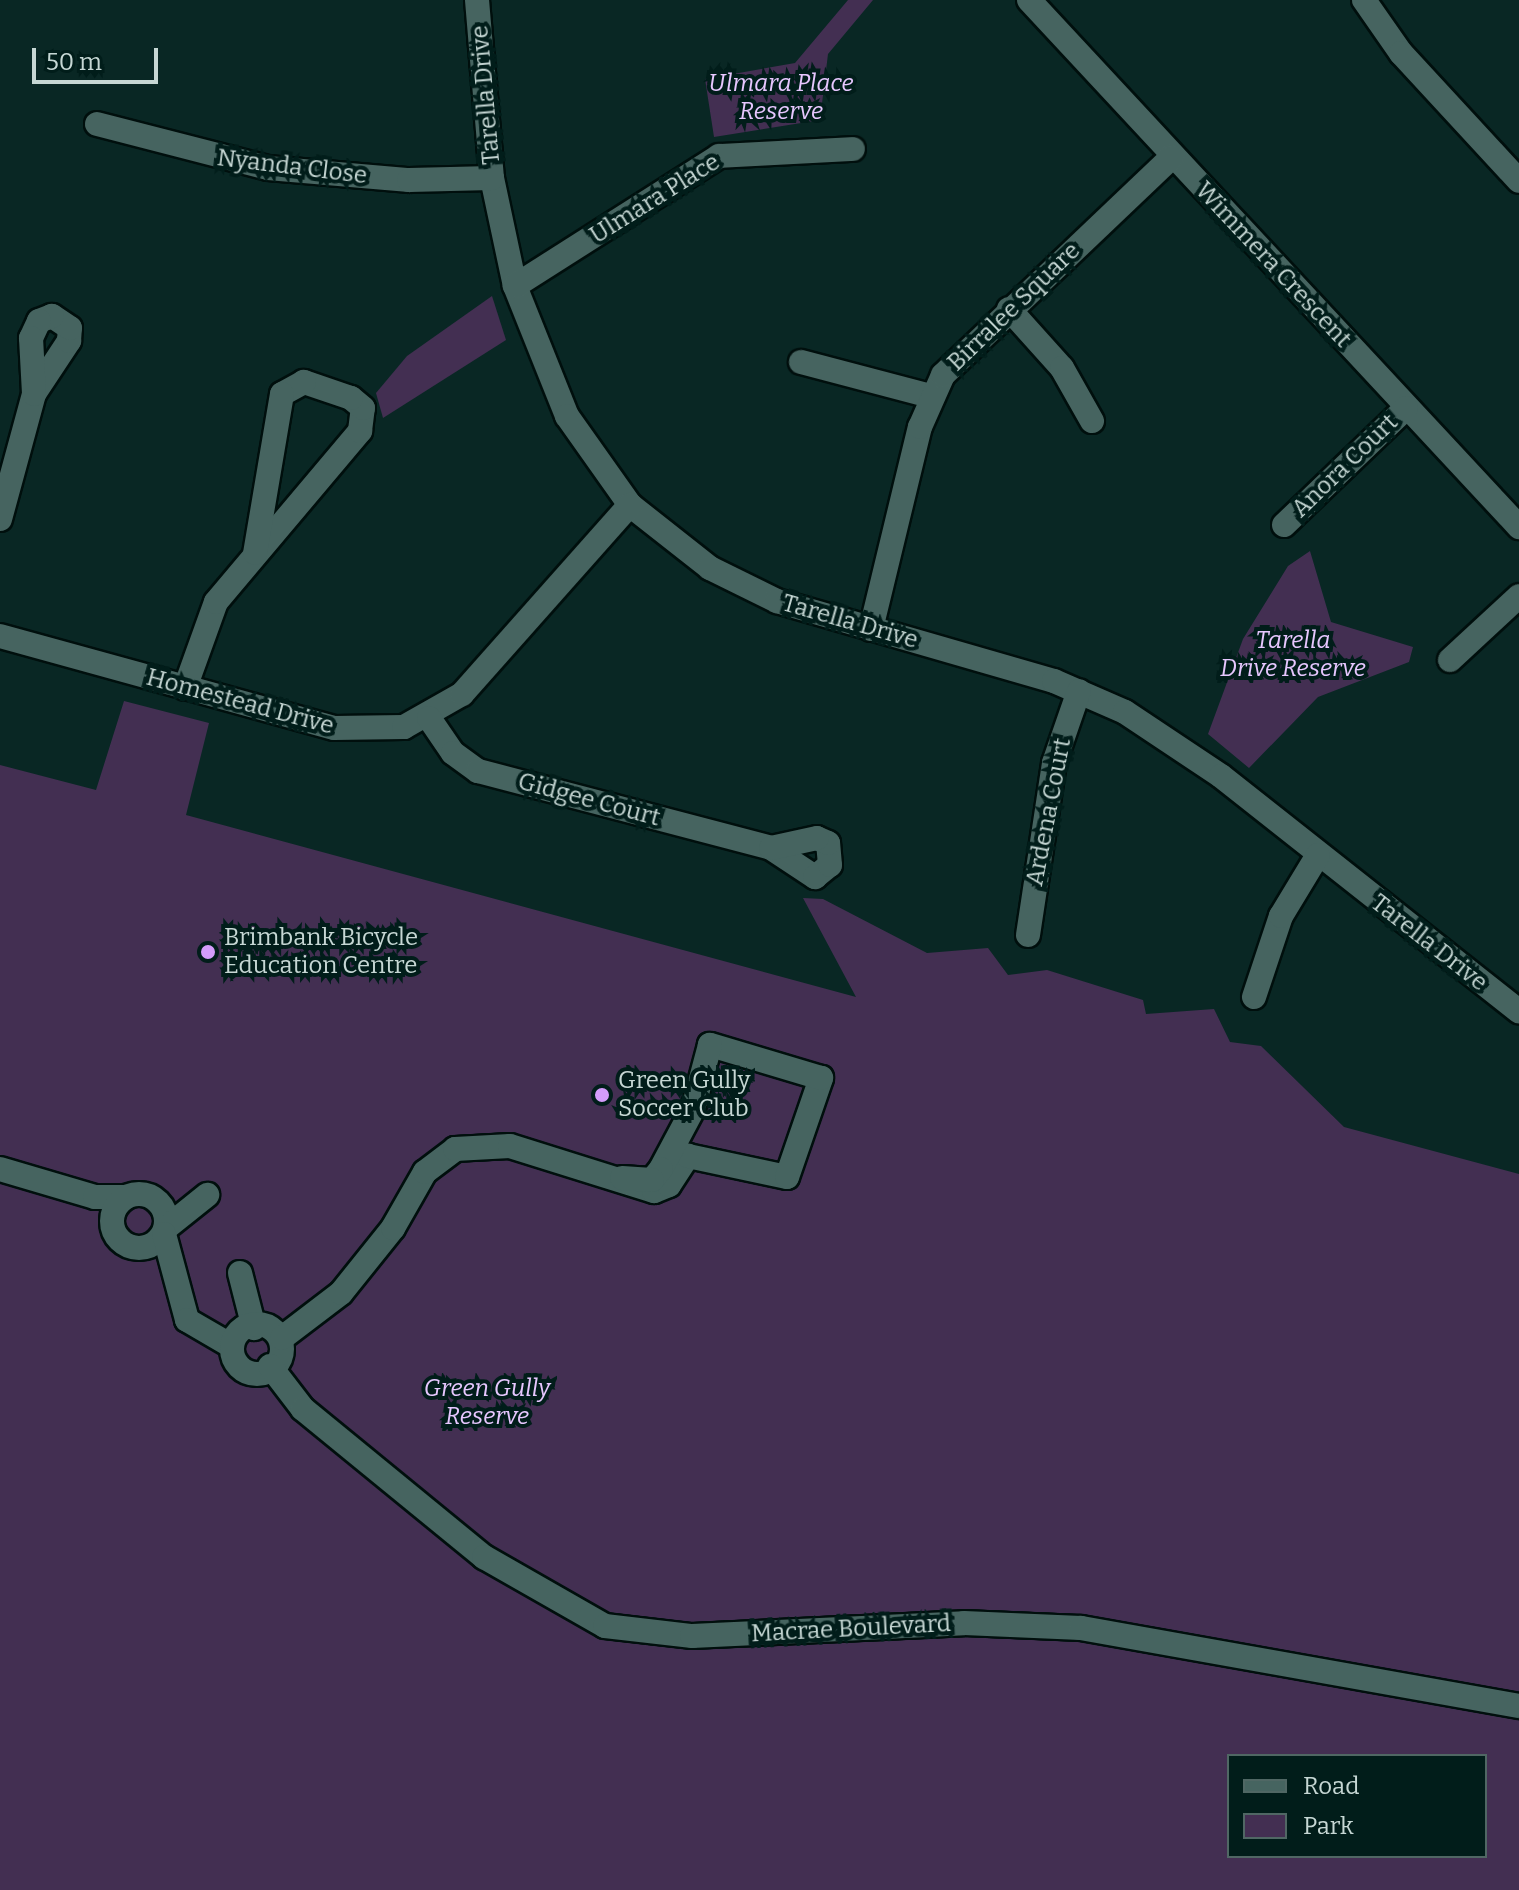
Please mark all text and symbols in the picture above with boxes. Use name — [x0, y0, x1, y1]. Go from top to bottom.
street label: Tarella Drive — [466, 24, 506, 166]
scale bar — [36, 32, 162, 82]
text: 50 m — [46, 48, 102, 76]
park label: Ulmara Place Reserve — [708, 70, 854, 126]
street label: Nyanda Close — [215, 144, 369, 190]
street label: Ulmara Place — [585, 148, 725, 250]
street label: Wimmera Crescent — [1189, 176, 1357, 354]
street label: Birralee Square — [942, 237, 1086, 377]
street label: Anora Court — [1286, 408, 1404, 524]
street label: Tarella Drive — [779, 589, 921, 655]
park label: Tarella Drive Reserve — [1220, 627, 1366, 683]
street label: Homestead Drive — [143, 663, 337, 741]
street label: Ardena Court — [1021, 736, 1077, 888]
street label: Gidgee Court — [515, 767, 663, 833]
street label: Tarella Drive — [1365, 889, 1493, 997]
place label: Brimbank Bicycle Education Centre — [224, 924, 418, 980]
marker: Brimbank Bicycle Education Centre — [199, 943, 217, 961]
place label: Green Gully Soccer Club — [618, 1067, 750, 1123]
marker: Green Gully Soccer Club — [593, 1086, 611, 1104]
park label: Green Gully Reserve — [424, 1375, 550, 1431]
street label: Macrae Boulevard — [750, 1609, 952, 1649]
legend — [1227, 1754, 1487, 1858]
text: Road — [1303, 1772, 1359, 1800]
text: Park — [1303, 1812, 1354, 1840]

